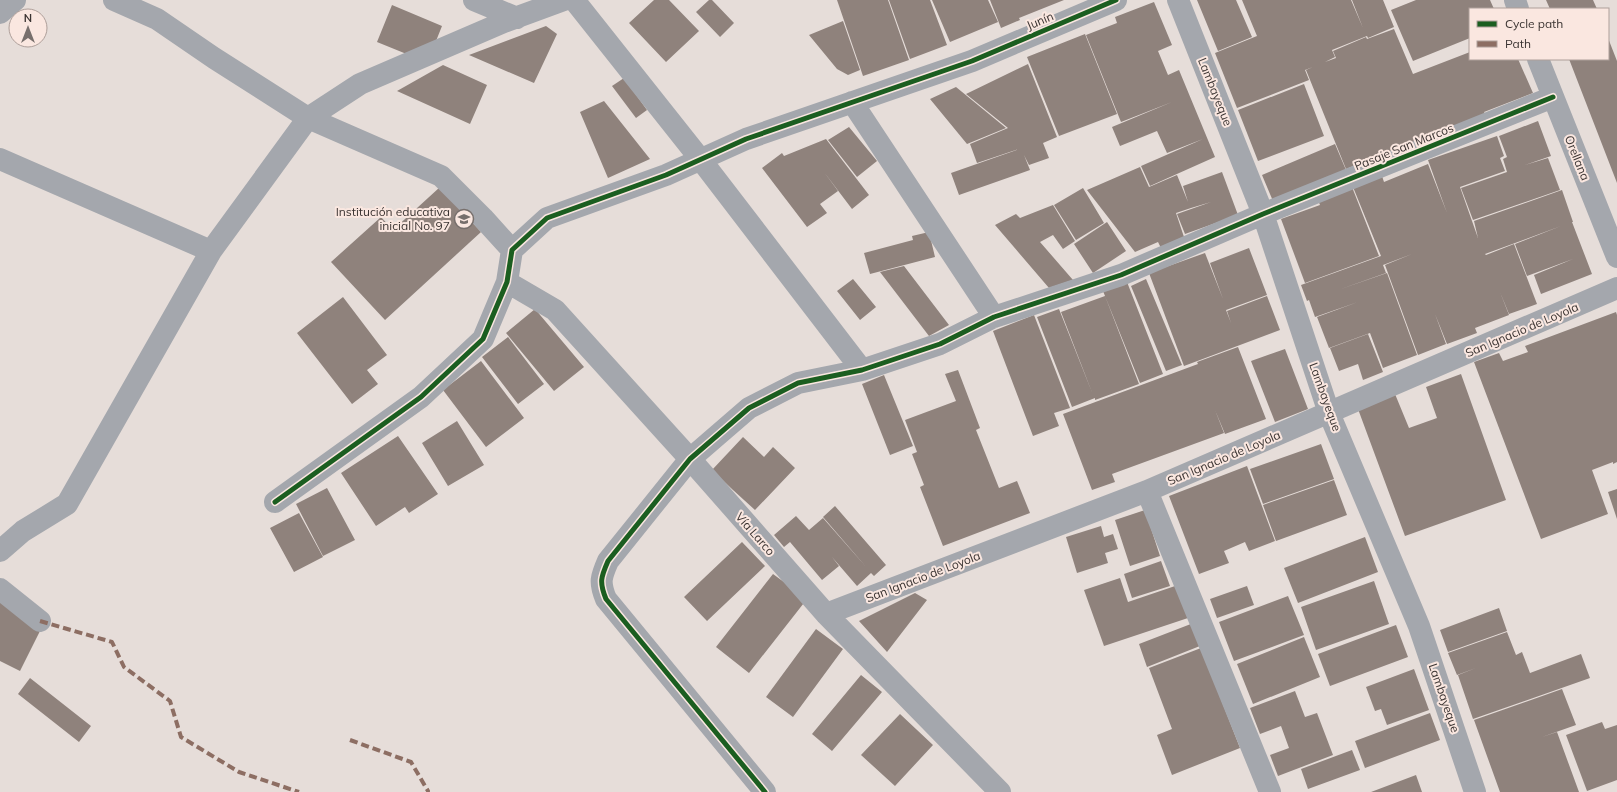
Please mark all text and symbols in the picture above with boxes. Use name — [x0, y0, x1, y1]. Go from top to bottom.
north arrow — [8, 8, 48, 48]
street label: Junín — [1024, 8, 1056, 33]
legend — [1469, 8, 1609, 60]
text: N — [24, 11, 32, 25]
text: Cycle path — [1505, 16, 1563, 31]
text: Path — [1505, 36, 1531, 51]
street label: Lambayeque — [1195, 56, 1236, 128]
street label: Pasaje San Marcos — [1352, 120, 1456, 173]
street label: Orellana — [1562, 133, 1593, 183]
place label: Institución educativa inicial No. 97 — [336, 204, 450, 233]
school or university icon: Institución educativa inicial No. 97 — [453, 208, 475, 230]
street label: San Ignacio de Loyola — [1463, 299, 1581, 360]
street label: Lambayeque — [1306, 360, 1345, 433]
street label: San Ignacio de Loyola — [1165, 427, 1283, 488]
street label: Vía Larco — [733, 509, 778, 558]
street label: San Ignacio de Loyola — [863, 548, 982, 605]
street label: Lambayeque — [1426, 661, 1463, 734]

